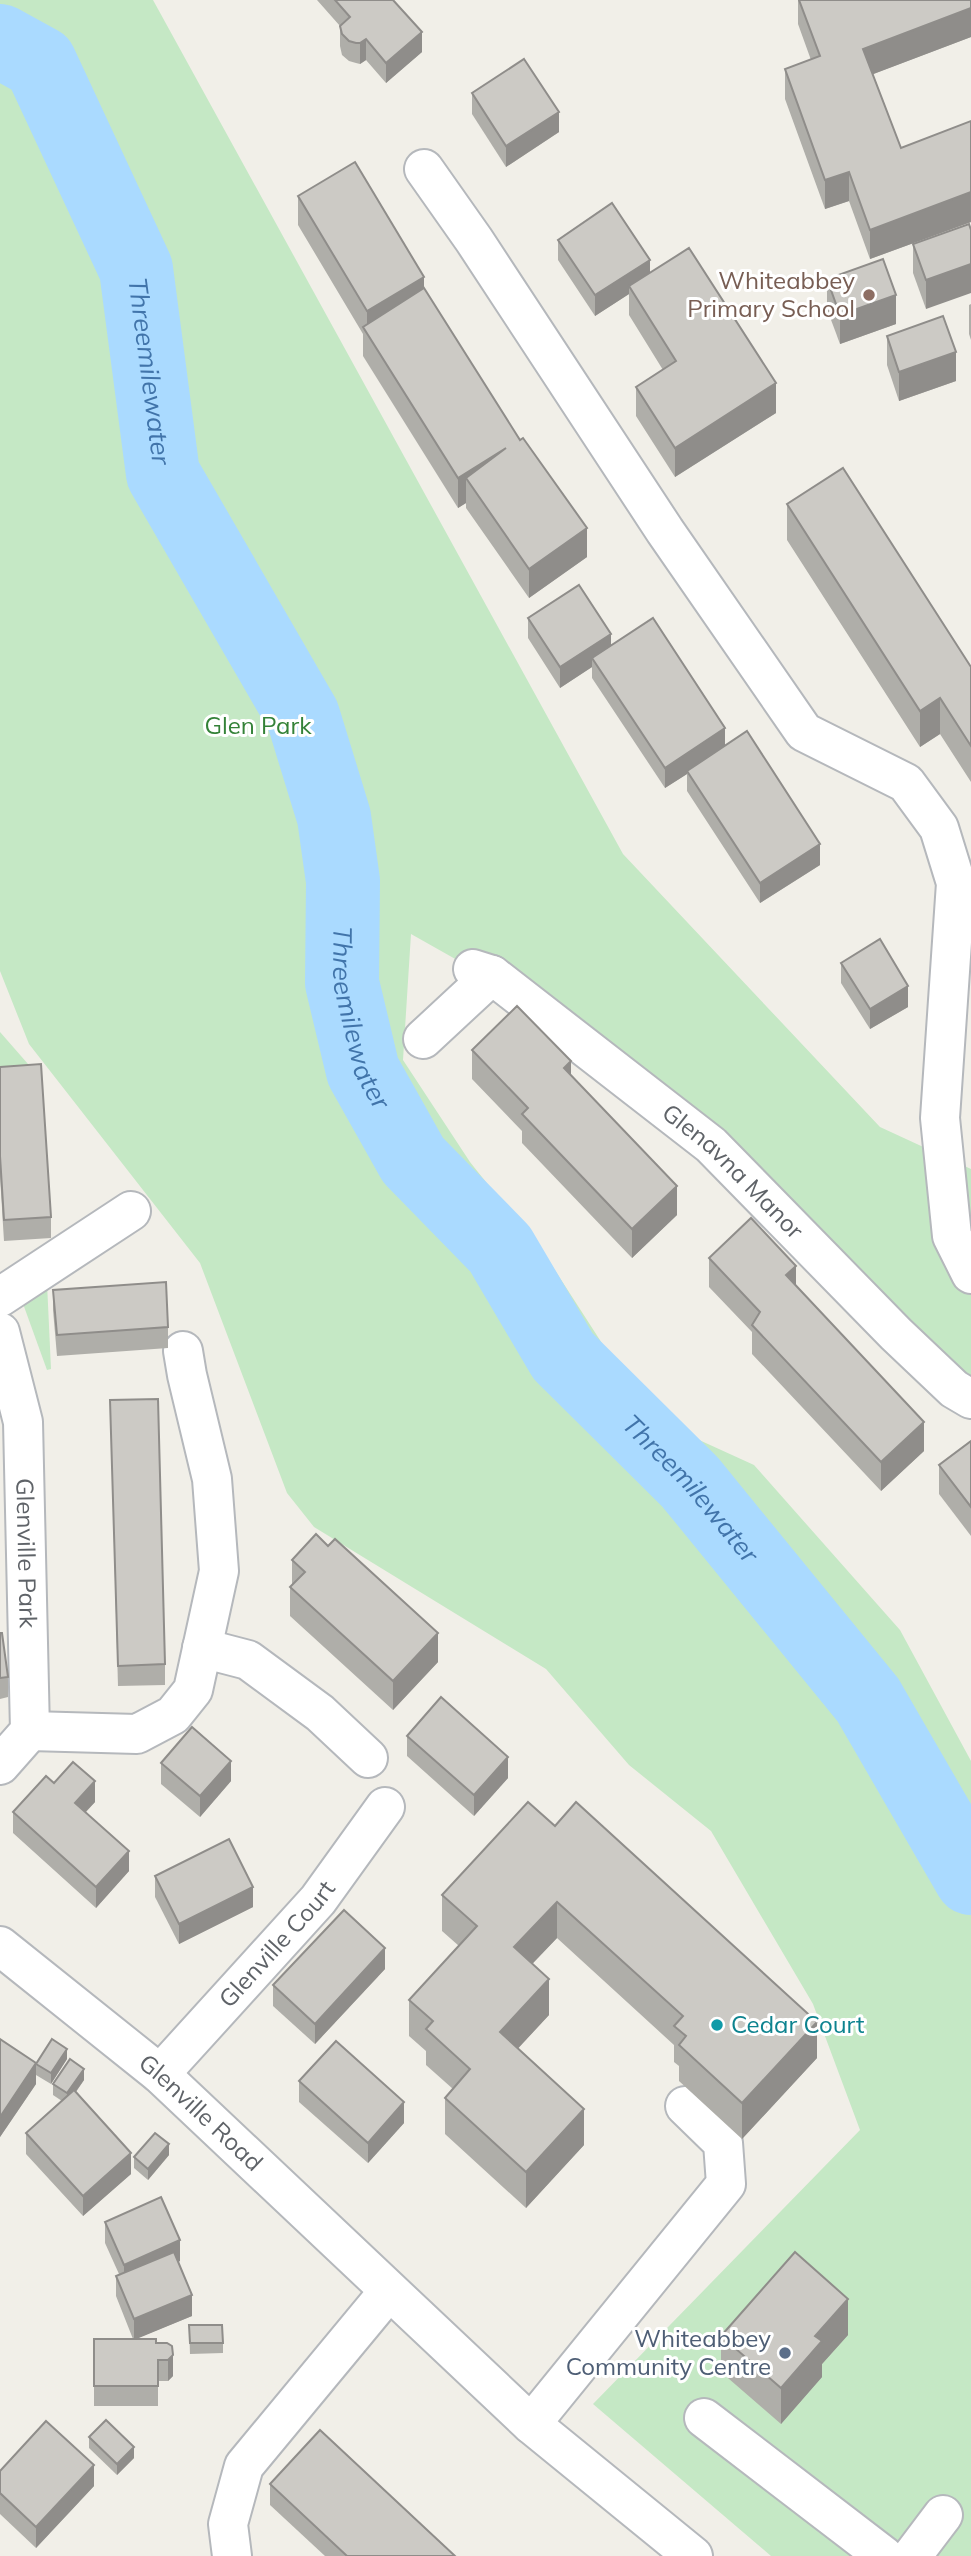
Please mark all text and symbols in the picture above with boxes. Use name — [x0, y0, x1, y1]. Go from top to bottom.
place label: Whiteabbey Primary School — [687, 265, 855, 323]
water label: Threemilewater — [121, 276, 179, 468]
marker: Whiteabbey Primary School — [861, 287, 877, 303]
park label: Glen Park — [204, 710, 312, 740]
water label: Threemilewater — [326, 926, 399, 1116]
street label: Glenavna Manor — [657, 1097, 811, 1245]
water label: Threemilewater — [616, 1407, 767, 1570]
street label: Glenville Park — [10, 1478, 44, 1629]
street label: Glenville Court — [212, 1874, 341, 2013]
place label: Cedar Court — [731, 2009, 864, 2039]
marker: Cedar Court — [709, 2017, 725, 2033]
street label: Glenville Road — [133, 2047, 269, 2177]
place label: Whiteabbey Community Centre — [566, 2323, 771, 2381]
marker: Whiteabbey Community Centre — [777, 2345, 793, 2361]

